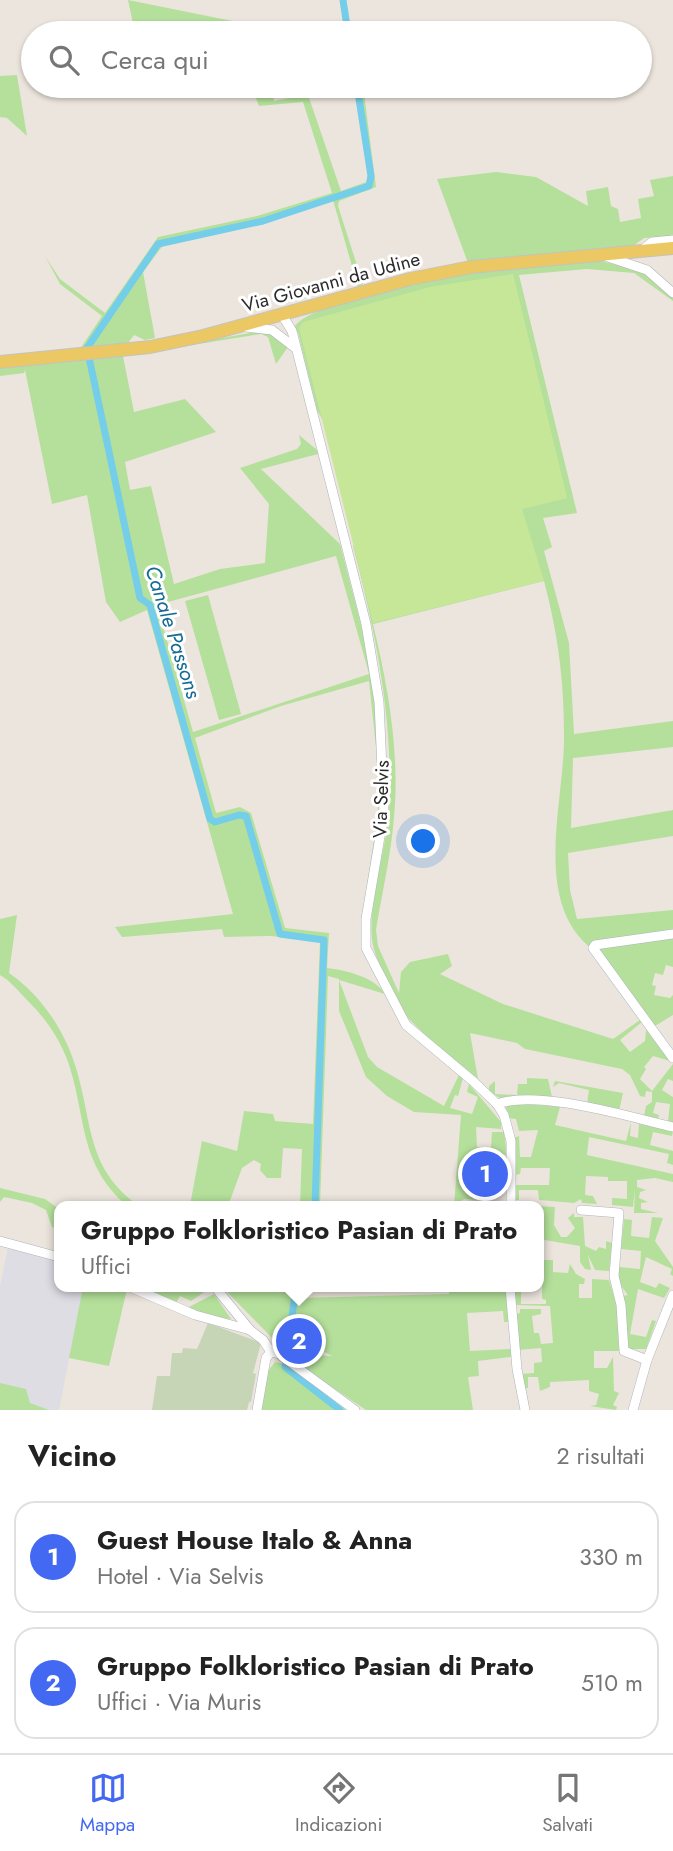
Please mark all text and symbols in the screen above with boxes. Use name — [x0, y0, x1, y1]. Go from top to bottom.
search box — [21, 21, 652, 98]
icon: search — [45, 41, 83, 79]
text: Cerca qui — [101, 41, 209, 79]
street label: Via Giovanni da Udine — [239, 245, 423, 319]
water label: Canale Passons — [137, 562, 209, 703]
street label: Via Selvis — [366, 759, 396, 838]
your location — [406, 824, 440, 858]
pin: 1 — [462, 1148, 508, 1200]
popup — [54, 1201, 544, 1292]
text: Gruppo Folkloristico Pasian di Prato — [81, 1211, 517, 1249]
text: Uffici — [81, 1249, 131, 1283]
pin: 2 — [276, 1315, 322, 1367]
text: Vicino — [28, 1434, 116, 1477]
text: 2 risultati — [556, 1439, 645, 1473]
text: Guest House Italo & Anna — [97, 1521, 412, 1559]
text: 1 — [47, 1540, 59, 1574]
text: 330 m — [579, 1540, 643, 1574]
text: Hotel · Via Selvis — [97, 1559, 264, 1593]
text: Gruppo Folkloristico Pasian di Prato — [97, 1647, 534, 1685]
text: 2 — [45, 1666, 61, 1700]
text: 510 m — [581, 1666, 643, 1700]
text: Uffici · Via Muris — [97, 1685, 261, 1719]
tab: Mappa — [80, 1769, 135, 1838]
tab: Indicazioni — [295, 1769, 382, 1838]
tab: Salvati — [542, 1769, 593, 1838]

